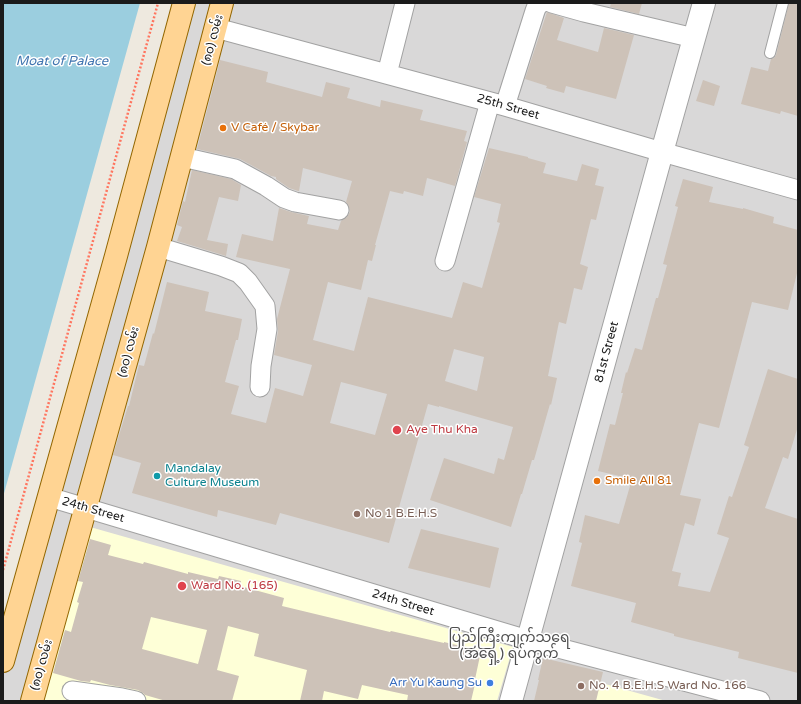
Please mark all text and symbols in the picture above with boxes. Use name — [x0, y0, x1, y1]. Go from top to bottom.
street label: (၈၀) လမ်း — [199, 13, 227, 67]
water label: Moat of Palace — [16, 54, 108, 70]
street label: 25th Street — [475, 91, 541, 123]
place label: V Café / Skybar — [231, 121, 319, 135]
marker: V Café / Skybar — [218, 123, 228, 133]
street label: 81st Street — [592, 320, 622, 384]
street label: (၈၀) လမ်း — [115, 325, 143, 379]
place label: Aye Thu Kha — [406, 423, 478, 437]
marker: Aye Thu Kha — [391, 424, 403, 436]
place label: Mandalay Culture Museum — [165, 462, 259, 490]
marker: Mandalay Culture Museum — [152, 471, 162, 481]
place label: Smile All 81 — [605, 474, 672, 488]
marker: Smile All 81 — [592, 476, 602, 486]
street label: 24th Street — [60, 494, 126, 526]
place label: No 1 B.E.H.S — [365, 507, 437, 521]
marker: No 1 B.E.H.S — [352, 509, 362, 519]
place label: Ward No. (165) — [191, 579, 277, 593]
marker: Ward No. (165) — [176, 580, 188, 592]
street label: 24th Street — [370, 587, 436, 619]
district label: ပြည်ကြီးကျက်သရေ (အရှေ့) ရပ်ကွက် — [448, 630, 570, 662]
street label: (၈၀) လမ်း — [28, 638, 56, 692]
place label: Arr Yu Kaung Su — [389, 676, 482, 690]
marker: Arr Yu Kaung Su — [485, 678, 495, 688]
place label: No. 4 B.E.H.S Ward No. 166 — [589, 679, 746, 693]
marker: No. 4 B.E.H.S Ward No. 166 — [576, 681, 586, 691]

